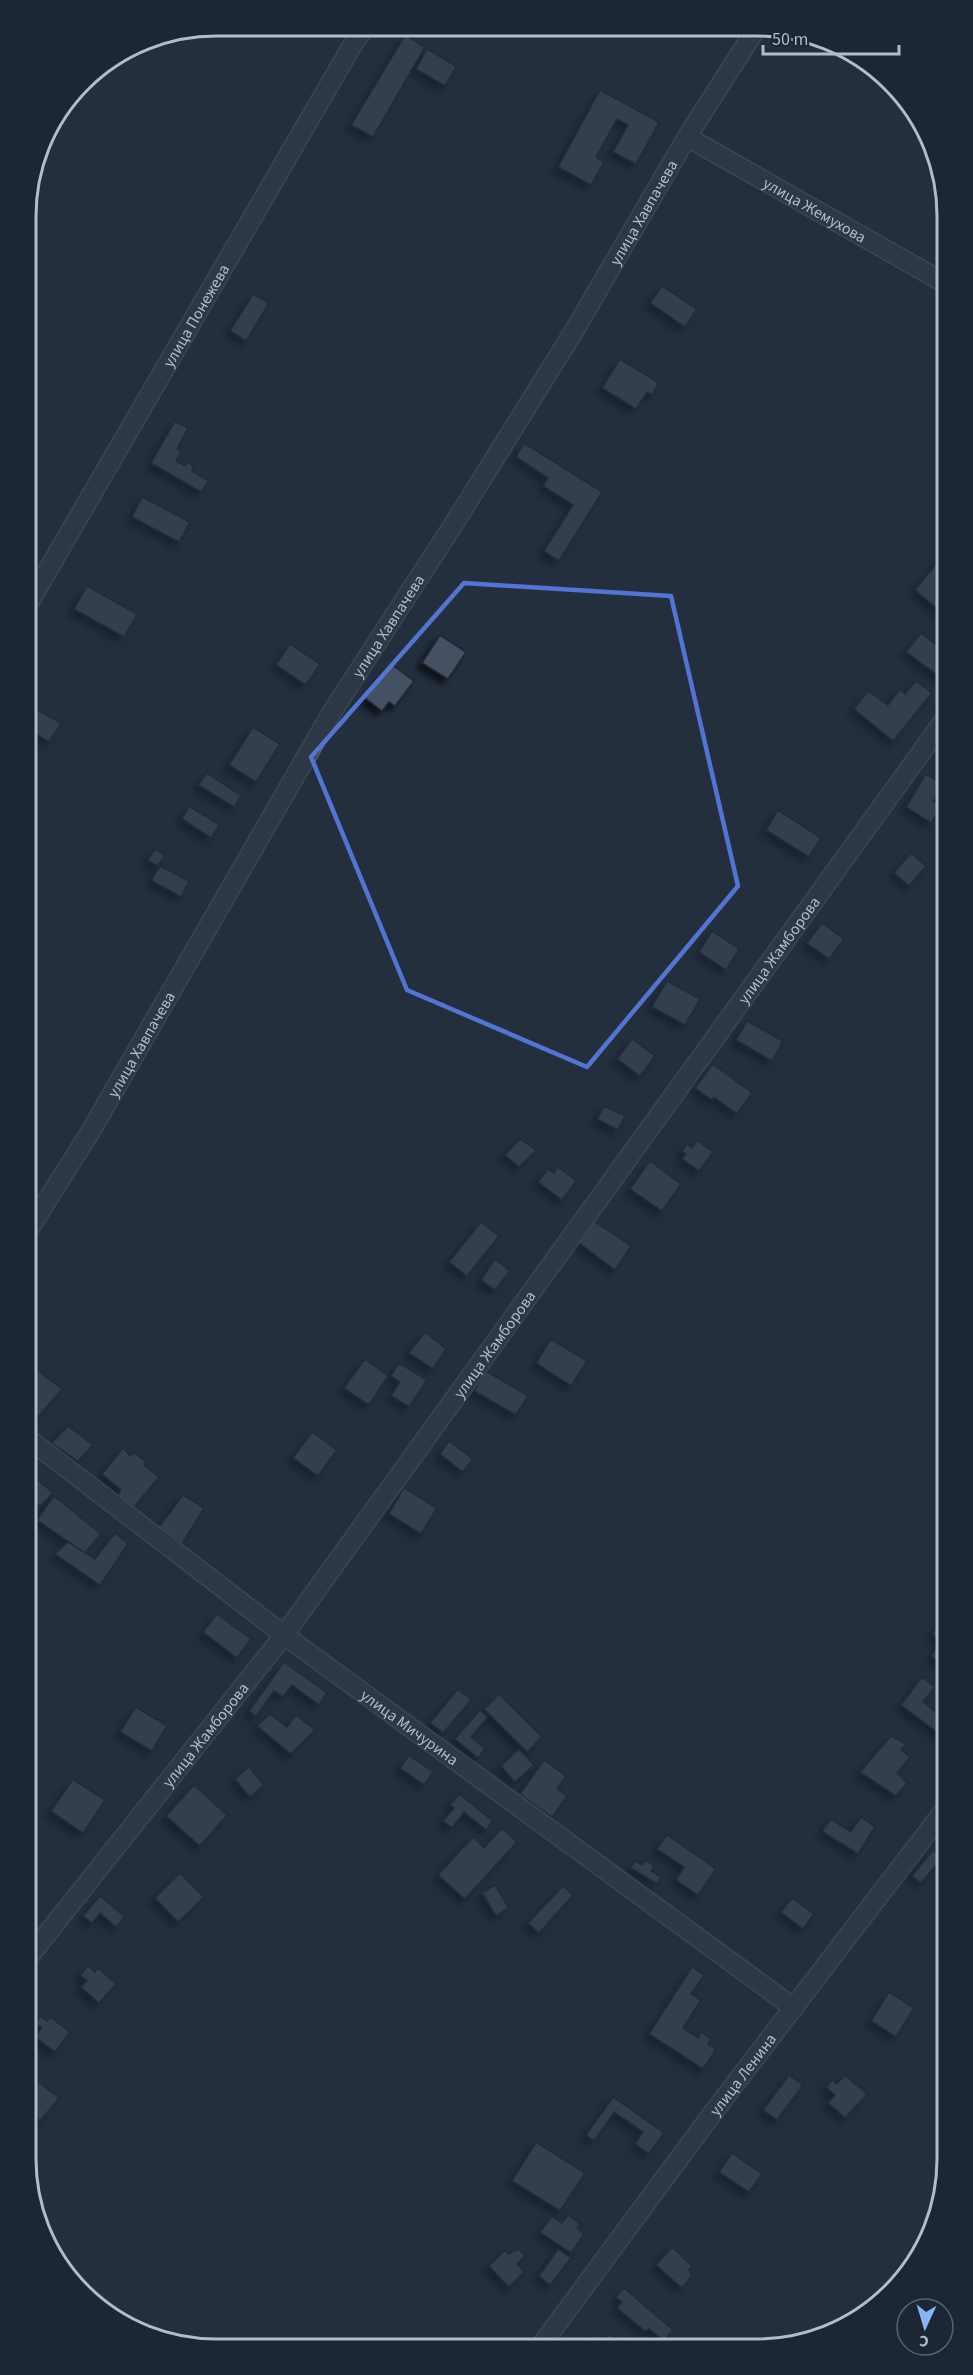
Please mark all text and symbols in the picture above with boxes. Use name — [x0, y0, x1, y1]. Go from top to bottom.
scale bar — [763, 18, 900, 56]
text: 50 m — [772, 27, 808, 52]
street label: улица Хавпачева — [605, 156, 683, 270]
street label: улица Жемухова — [759, 172, 870, 248]
street label: улица Понежева — [158, 260, 235, 372]
street label: улица Хавпачева — [347, 571, 430, 682]
street label: улица Жамборова — [733, 892, 826, 1009]
street label: улица Хавпачева — [102, 988, 181, 1102]
street label: улица Жамборова — [448, 1286, 541, 1403]
street label: улица Жамборова — [157, 1678, 254, 1792]
street label: улица Мичурина — [356, 1684, 463, 1771]
street label: улица Ленина — [705, 2029, 782, 2121]
north arrow — [895, 2297, 955, 2357]
text: С — [919, 2330, 929, 2352]

